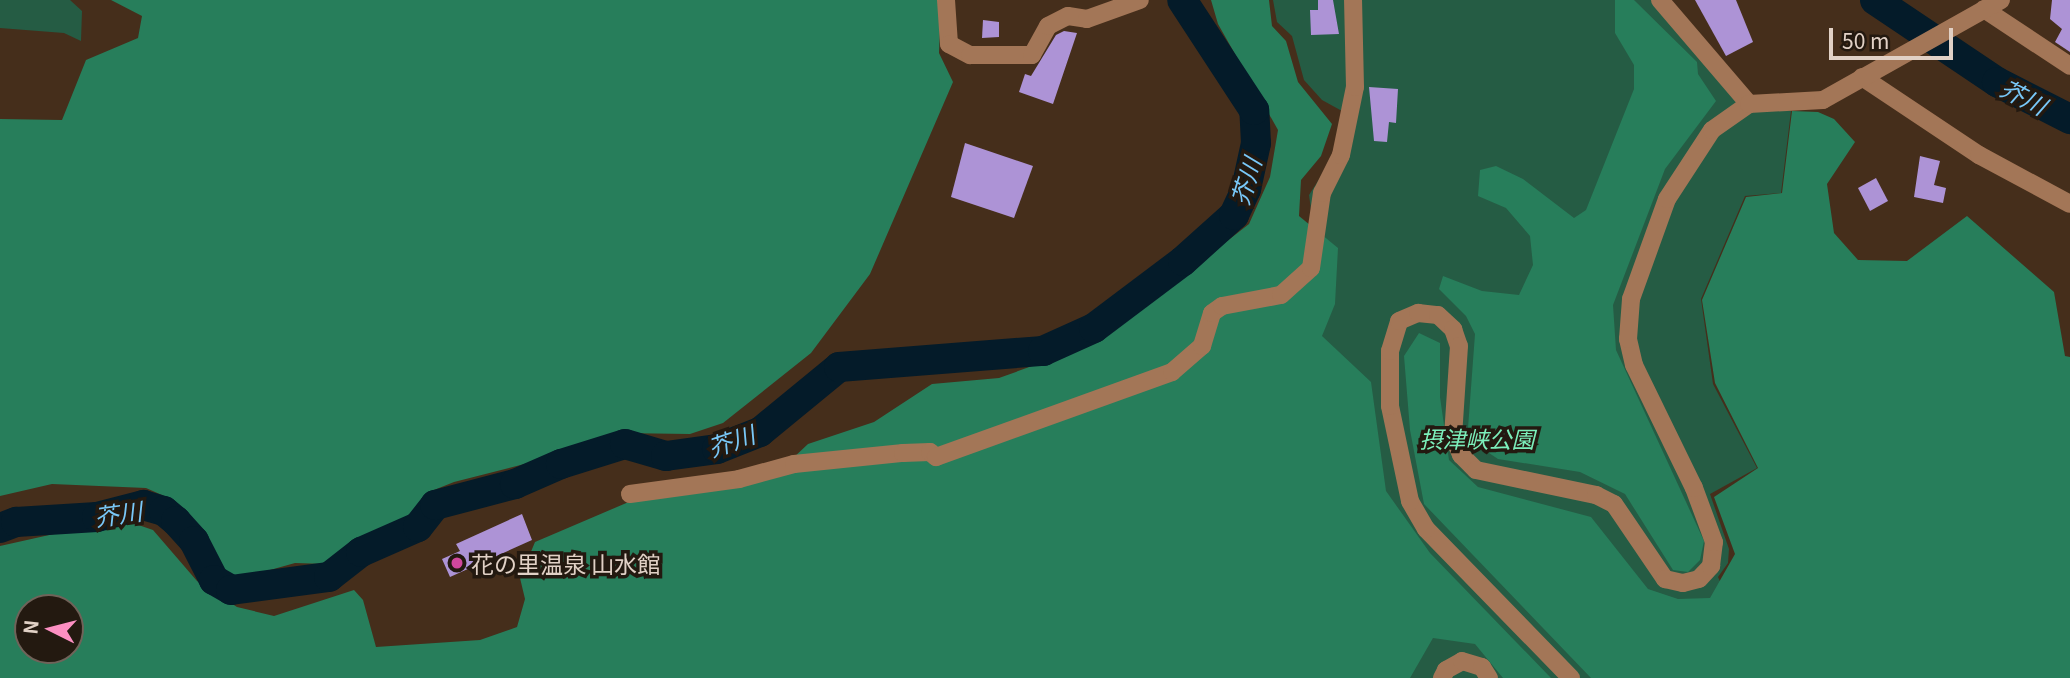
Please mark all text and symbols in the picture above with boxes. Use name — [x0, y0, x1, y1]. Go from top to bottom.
scale bar — [1832, 14, 1956, 58]
text: 50 m — [1842, 25, 1889, 55]
water label: 芥川 — [1996, 72, 2052, 120]
water label: 芥川 — [1224, 154, 1266, 208]
water label: 芥川 — [704, 419, 758, 461]
park label: 摂津峡公園 — [1420, 424, 1534, 452]
water label: 芥川 — [92, 495, 144, 531]
place label: 花の里温泉 山水館 — [471, 549, 660, 577]
marker: 花の里温泉 山水館 — [449, 555, 465, 571]
north arrow — [14, 594, 84, 664]
text: N — [15, 618, 44, 635]

